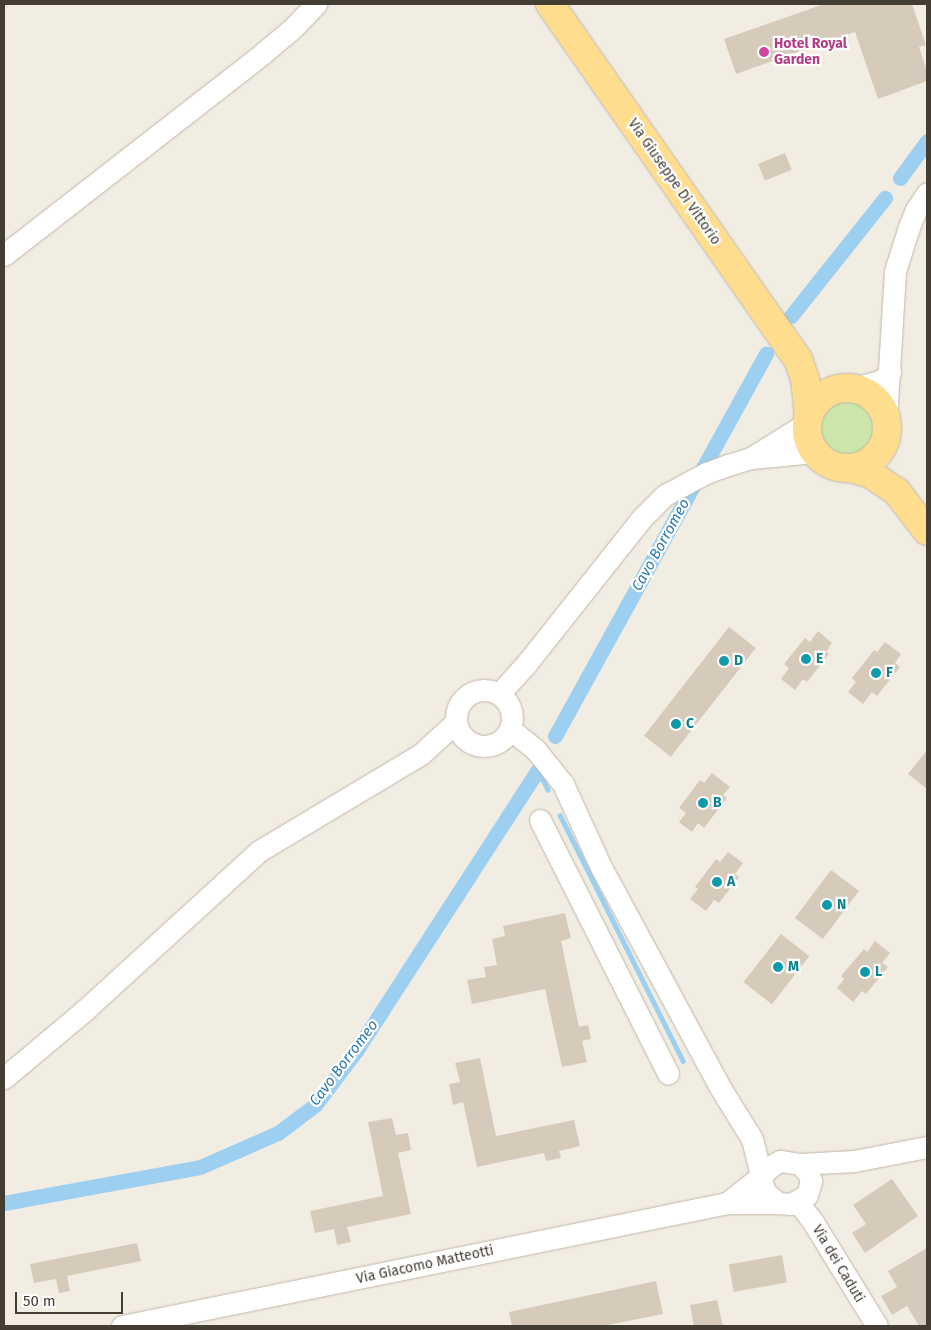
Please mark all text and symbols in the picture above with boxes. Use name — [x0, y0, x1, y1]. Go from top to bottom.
place label: Hotel Royal Garden — [774, 36, 847, 68]
marker: Hotel Royal Garden — [758, 46, 770, 58]
street label: Via Giuseppe Di Vittorio — [624, 116, 724, 248]
water label: Cavo Borromeo — [628, 496, 694, 594]
place label: E — [816, 651, 823, 667]
place label: D — [734, 653, 743, 669]
marker: E — [800, 653, 812, 665]
marker: D — [718, 655, 730, 667]
place label: F — [886, 665, 893, 681]
marker: F — [870, 667, 882, 679]
place label: C — [686, 716, 694, 732]
marker: C — [670, 718, 682, 730]
place label: B — [713, 795, 722, 811]
marker: B — [697, 797, 709, 809]
place label: A — [727, 874, 735, 890]
marker: A — [711, 876, 723, 888]
place label: N — [837, 897, 846, 913]
marker: N — [821, 899, 833, 911]
place label: M — [788, 959, 799, 975]
marker: M — [772, 961, 784, 973]
place label: L — [875, 964, 882, 980]
marker: L — [859, 966, 871, 978]
water label: Cavo Borromeo — [306, 1017, 382, 1109]
street label: Via dei Caduti — [808, 1222, 868, 1306]
street label: Via Giacomo Matteotti — [355, 1242, 495, 1288]
scale bar — [18, 1282, 125, 1314]
text: 50 m — [23, 1292, 56, 1310]

